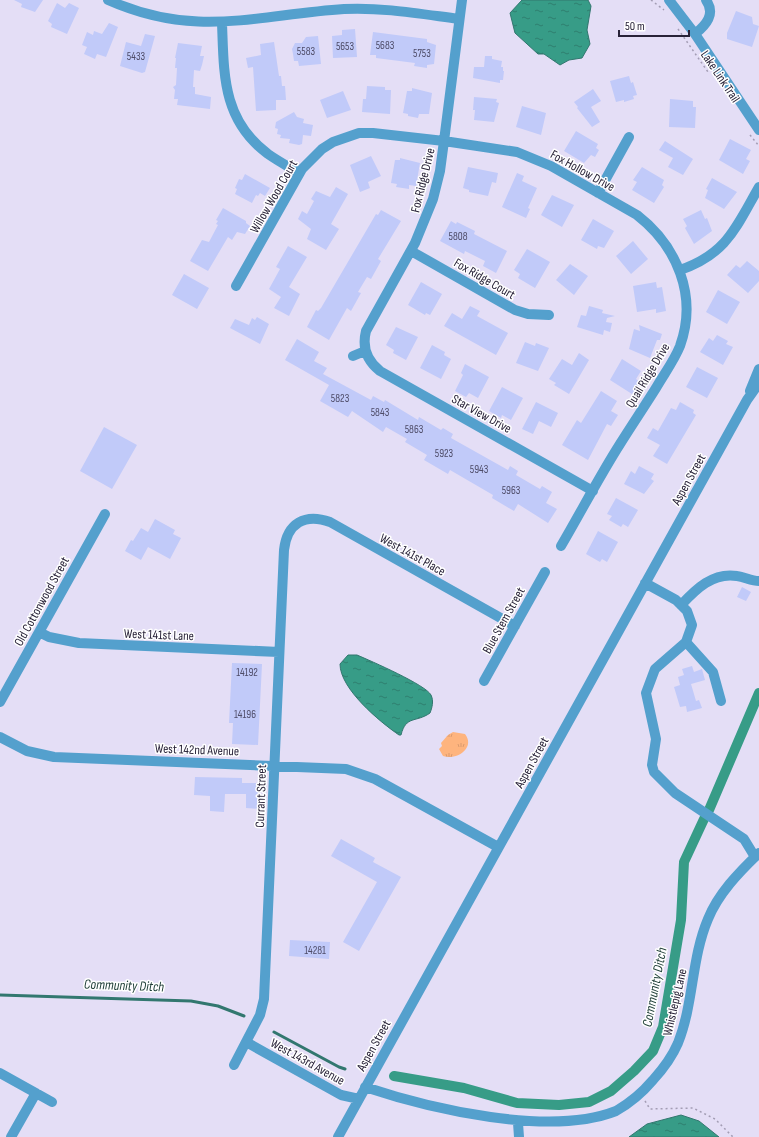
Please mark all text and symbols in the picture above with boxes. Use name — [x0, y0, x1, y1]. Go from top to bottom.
scale bar — [619, 12, 689, 38]
text: 50 m — [625, 19, 645, 34]
house number: 5683 — [376, 39, 395, 52]
house number: 5653 — [336, 40, 355, 53]
house number: 5583 — [297, 45, 316, 58]
house number: 5753 — [413, 47, 431, 60]
street label: Lake Link Trail — [697, 47, 743, 106]
house number: 5433 — [127, 50, 146, 63]
street label: Fox Ridge Drive — [407, 146, 439, 214]
street label: Fox Hollow Drive — [547, 147, 618, 195]
street label: Willow Wood Court — [246, 157, 301, 236]
house number: 5808 — [449, 230, 468, 243]
street label: Fox Ridge Court — [451, 255, 518, 303]
street label: Quail Ridge Drive — [622, 340, 673, 411]
street label: Star View Drive — [449, 391, 514, 437]
house number: 5823 — [331, 392, 350, 405]
house number: 5843 — [371, 406, 390, 419]
house number: 5863 — [405, 423, 424, 436]
house number: 5923 — [435, 447, 454, 460]
street label: Aspen Street — [668, 451, 709, 509]
house number: 5943 — [470, 463, 489, 476]
house number: 5963 — [502, 484, 521, 497]
street label: West 141st Place — [377, 530, 448, 580]
street label: Old Cottonwood Street — [11, 554, 73, 649]
street label: Blue Stem Street — [479, 584, 529, 656]
street label: West 141st Lane — [124, 626, 194, 644]
house number: 14192 — [236, 666, 258, 679]
house number: 14196 — [234, 708, 256, 721]
street label: Aspen Street — [511, 734, 552, 792]
street label: West 142nd Avenue — [155, 741, 239, 759]
street label: Currant Street — [252, 764, 270, 828]
house number: 14281 — [304, 944, 326, 957]
water label: Community Ditch — [638, 946, 671, 1028]
street label: Whistlepig Lane — [659, 967, 690, 1037]
water label: Community Ditch — [84, 976, 165, 995]
street label: Aspen Street — [353, 1017, 394, 1075]
street label: West 143rd Avenue — [268, 1035, 347, 1089]

